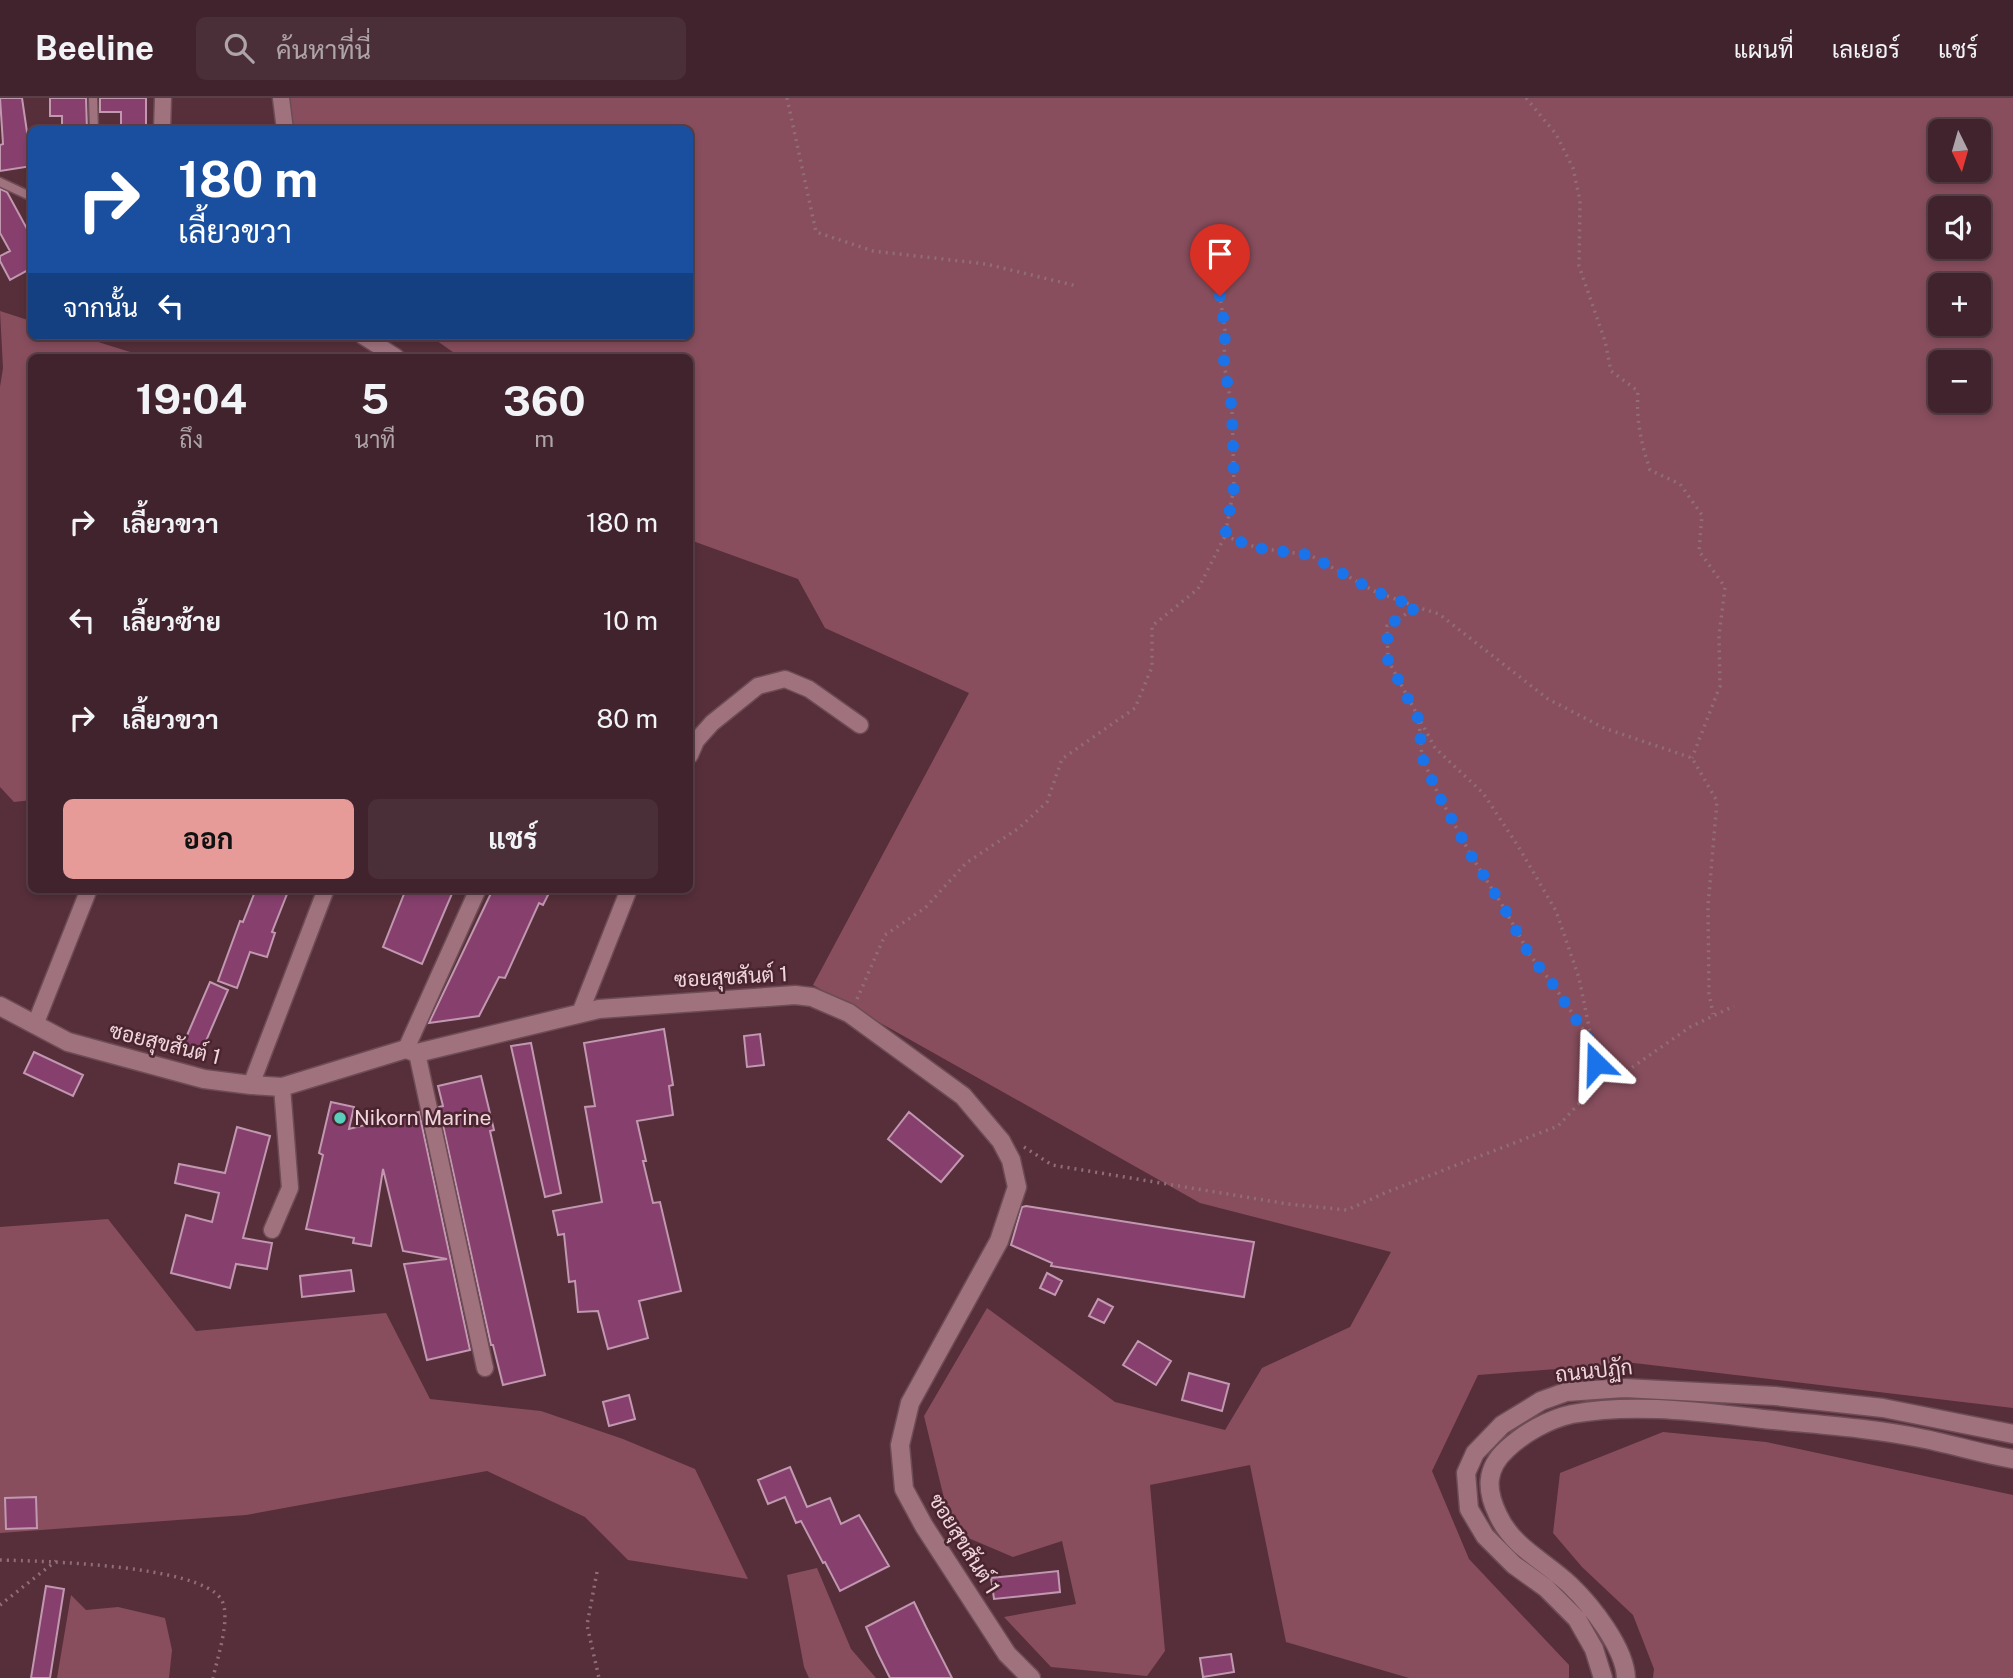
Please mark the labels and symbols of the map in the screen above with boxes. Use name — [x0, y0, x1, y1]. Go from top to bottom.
north arrow — [1928, 119, 1992, 182]
pin — [1190, 224, 1250, 296]
street label: ซอยสุขสันต์ 1 — [673, 960, 789, 994]
street label: ซอยสุขสันต์ 1 — [106, 1017, 224, 1071]
position arrow — [1559, 1026, 1633, 1100]
place label: Nikorn Marine — [354, 1105, 491, 1130]
marker: Nikorn Marine — [332, 1110, 348, 1126]
street label: ถนนปฏัก — [1554, 1354, 1634, 1388]
street label: ซอยสุขสันต์ 1 — [922, 1488, 1006, 1600]

